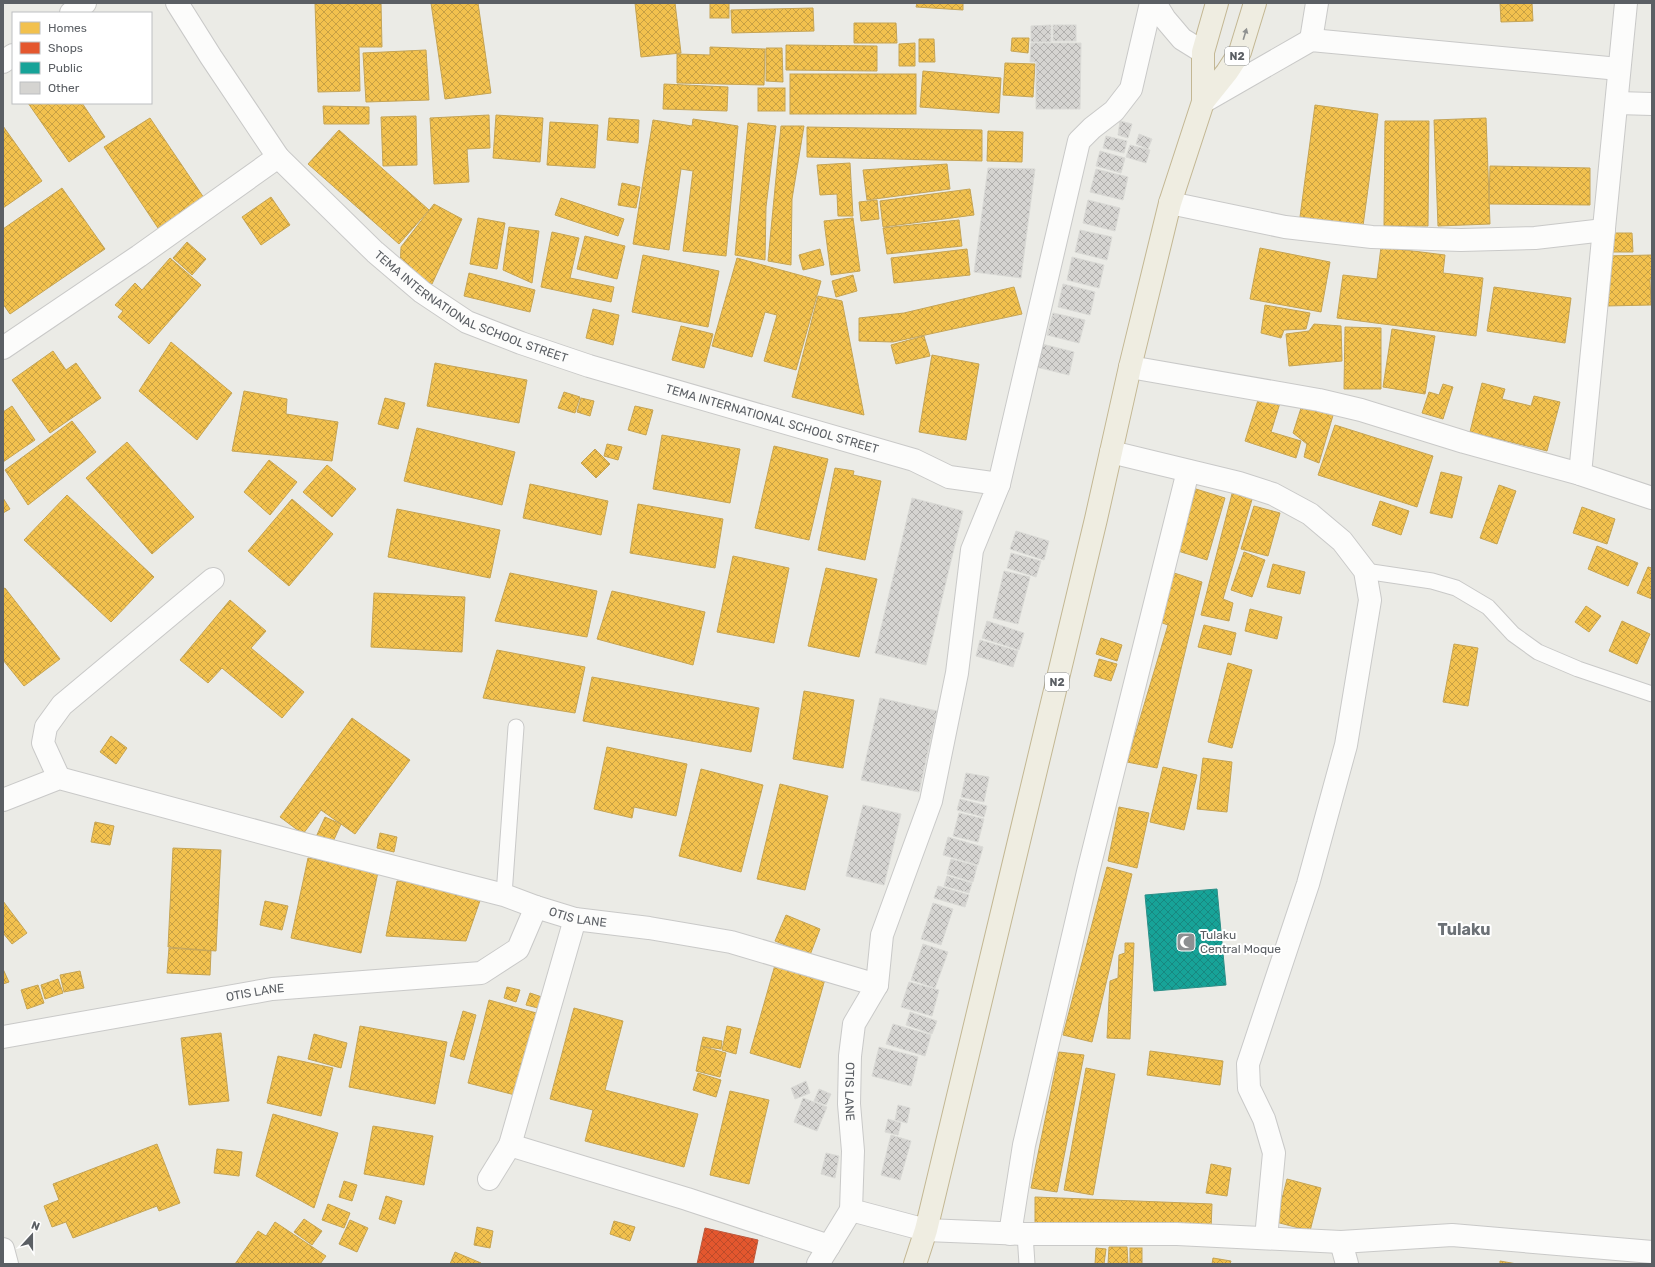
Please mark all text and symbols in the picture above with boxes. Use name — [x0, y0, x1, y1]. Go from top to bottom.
legend — [12, 12, 152, 104]
text: Homes — [48, 21, 87, 35]
one-way arrow — [1242, 27, 1248, 39]
text: Shops — [48, 41, 83, 55]
road number: N2 — [1225, 47, 1249, 65]
text: Public — [48, 61, 83, 75]
text: Other — [48, 81, 80, 95]
street label: TEMA INTERNATIONAL SCHOOL STREET — [372, 248, 570, 365]
street label: TEMA INTERNATIONAL SCHOOL STREET — [664, 381, 880, 456]
road number: N2 — [1045, 673, 1069, 691]
street label: OTIS LANE — [547, 904, 608, 930]
district label: Tulaku — [1437, 920, 1491, 939]
place label: Tulaku Central Moque — [1200, 928, 1281, 956]
mosque icon: Tulaku Central Moque — [1175, 931, 1197, 953]
street label: OTIS LANE — [225, 981, 285, 1004]
street label: OTIS LANE — [842, 1062, 857, 1122]
north arrow — [12, 1215, 52, 1255]
text: N — [29, 1219, 42, 1234]

